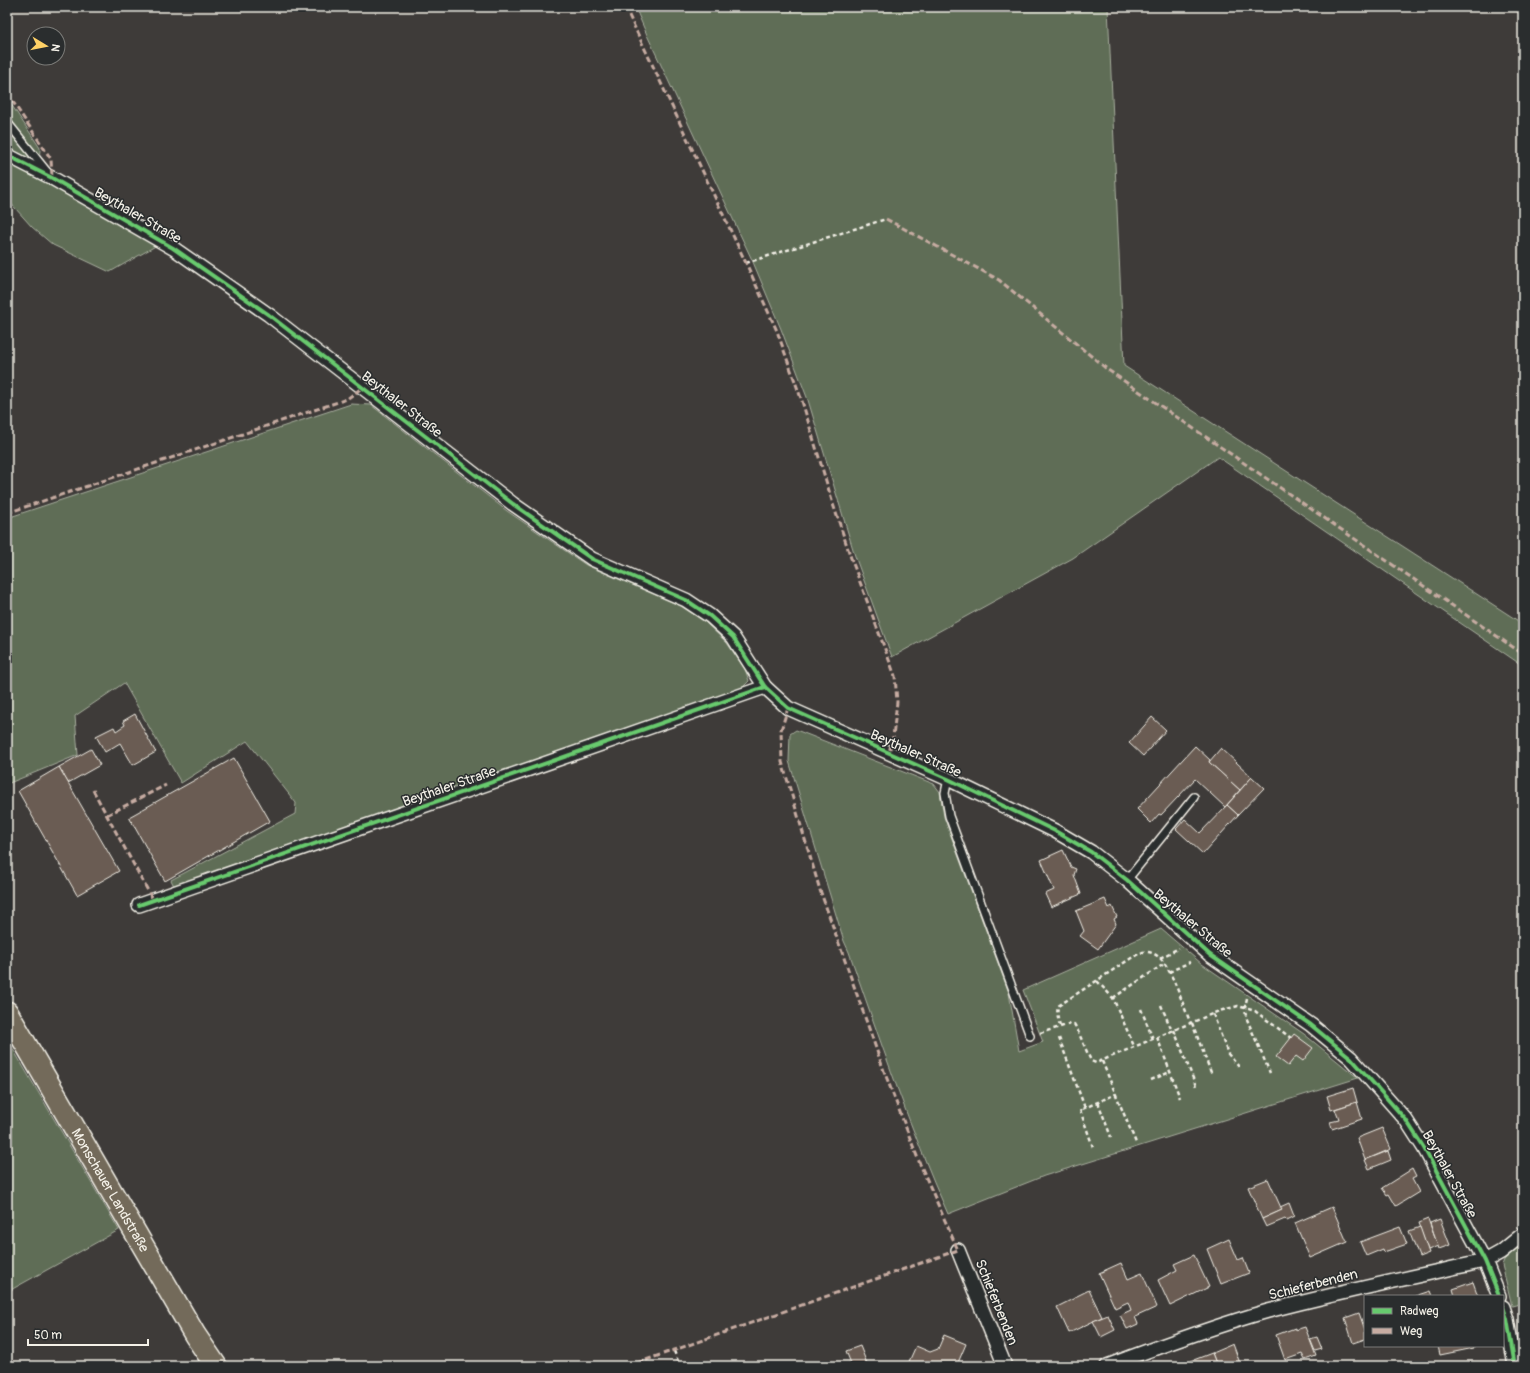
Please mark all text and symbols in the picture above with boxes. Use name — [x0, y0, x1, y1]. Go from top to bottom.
north arrow — [26, 26, 66, 66]
text: N — [48, 43, 62, 53]
street label: Beythaler Straße — [91, 184, 184, 247]
street label: Beythaler Straße — [358, 368, 445, 441]
street label: Beythaler Straße — [868, 726, 964, 781]
street label: Beythaler Straße — [400, 763, 498, 810]
street label: Beythaler Straße — [1150, 885, 1236, 961]
street label: Monschauer Landstraße — [68, 1125, 153, 1255]
street label: Beythaler Straße — [1418, 1127, 1481, 1221]
street label: Schieferbenden — [972, 1257, 1022, 1348]
street label: Schieferbenden — [1267, 1265, 1359, 1304]
legend — [1364, 1295, 1504, 1347]
text: Radweg — [1400, 1304, 1438, 1319]
scale bar — [28, 1321, 148, 1347]
text: Weg — [1400, 1324, 1422, 1339]
text: 50 m — [34, 1328, 62, 1343]

